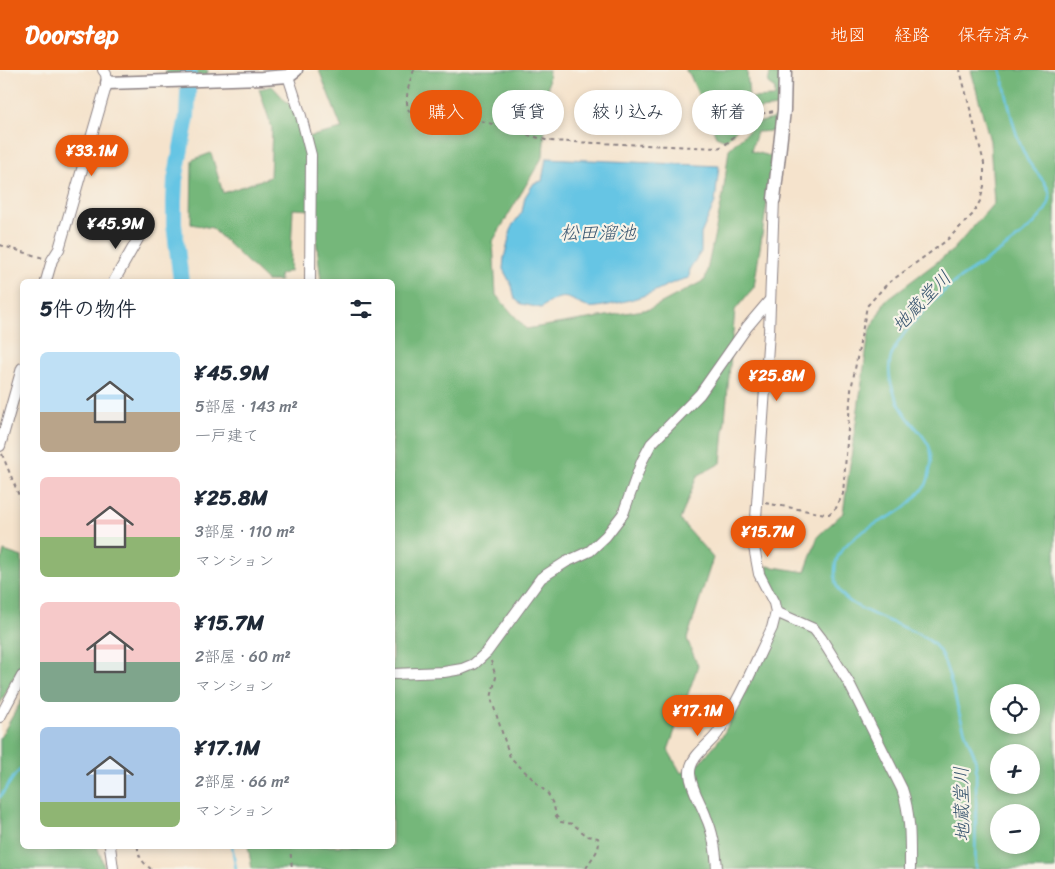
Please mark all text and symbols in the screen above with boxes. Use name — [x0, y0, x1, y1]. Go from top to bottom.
text: Doorstep — [25, 14, 119, 56]
text: 地図 — [830, 19, 866, 51]
text: 経路 — [894, 19, 930, 51]
text: 保存済み — [958, 19, 1030, 51]
chip: 購入 — [410, 90, 482, 135]
chip: 賃貸 — [492, 90, 564, 135]
chip: 絞り込み — [574, 90, 682, 135]
chip: 新着 — [692, 90, 764, 135]
pin: ¥33.1M — [51, 134, 133, 177]
text: ¥33.1M — [66, 136, 118, 165]
pin: ¥45.9M — [75, 208, 157, 250]
text: ¥45.9M — [88, 209, 144, 238]
water label: 松田溜池 — [560, 216, 637, 249]
water label: 地蔵堂川 — [883, 263, 960, 340]
text: 5件の物件 — [40, 290, 137, 328]
icon: filters — [347, 295, 375, 323]
text: ¥45.9M — [195, 354, 269, 392]
pin: ¥25.8M — [736, 360, 818, 402]
text: ¥25.8M — [749, 361, 805, 390]
icon: home — [80, 372, 140, 432]
text: 5部屋 · 143 m² — [195, 392, 298, 421]
text: 一戸建て — [195, 421, 259, 450]
text: ¥25.8M — [195, 479, 268, 517]
icon: home — [80, 497, 140, 557]
pin: ¥15.7M — [727, 516, 809, 558]
text: 3部屋 · 110 m² — [195, 517, 295, 546]
text: ¥15.7M — [742, 517, 794, 546]
text: マンション — [195, 546, 274, 575]
text: ¥15.7M — [195, 604, 264, 642]
icon: home — [80, 622, 140, 682]
text: 2部屋 · 60 m² — [195, 642, 291, 671]
text: マンション — [195, 671, 274, 700]
map controls — [990, 684, 1040, 854]
button: locate — [990, 684, 1040, 734]
pin: ¥17.1M — [657, 694, 739, 737]
text: ¥17.1M — [673, 696, 723, 725]
text: ¥17.1M — [195, 729, 260, 767]
button: + — [990, 744, 1040, 794]
icon: home — [80, 747, 140, 807]
water label: 地蔵堂川 — [944, 766, 979, 842]
text: 2部屋 · 66 m² — [195, 767, 290, 796]
text: マンション — [195, 796, 274, 825]
button: − — [990, 804, 1040, 854]

